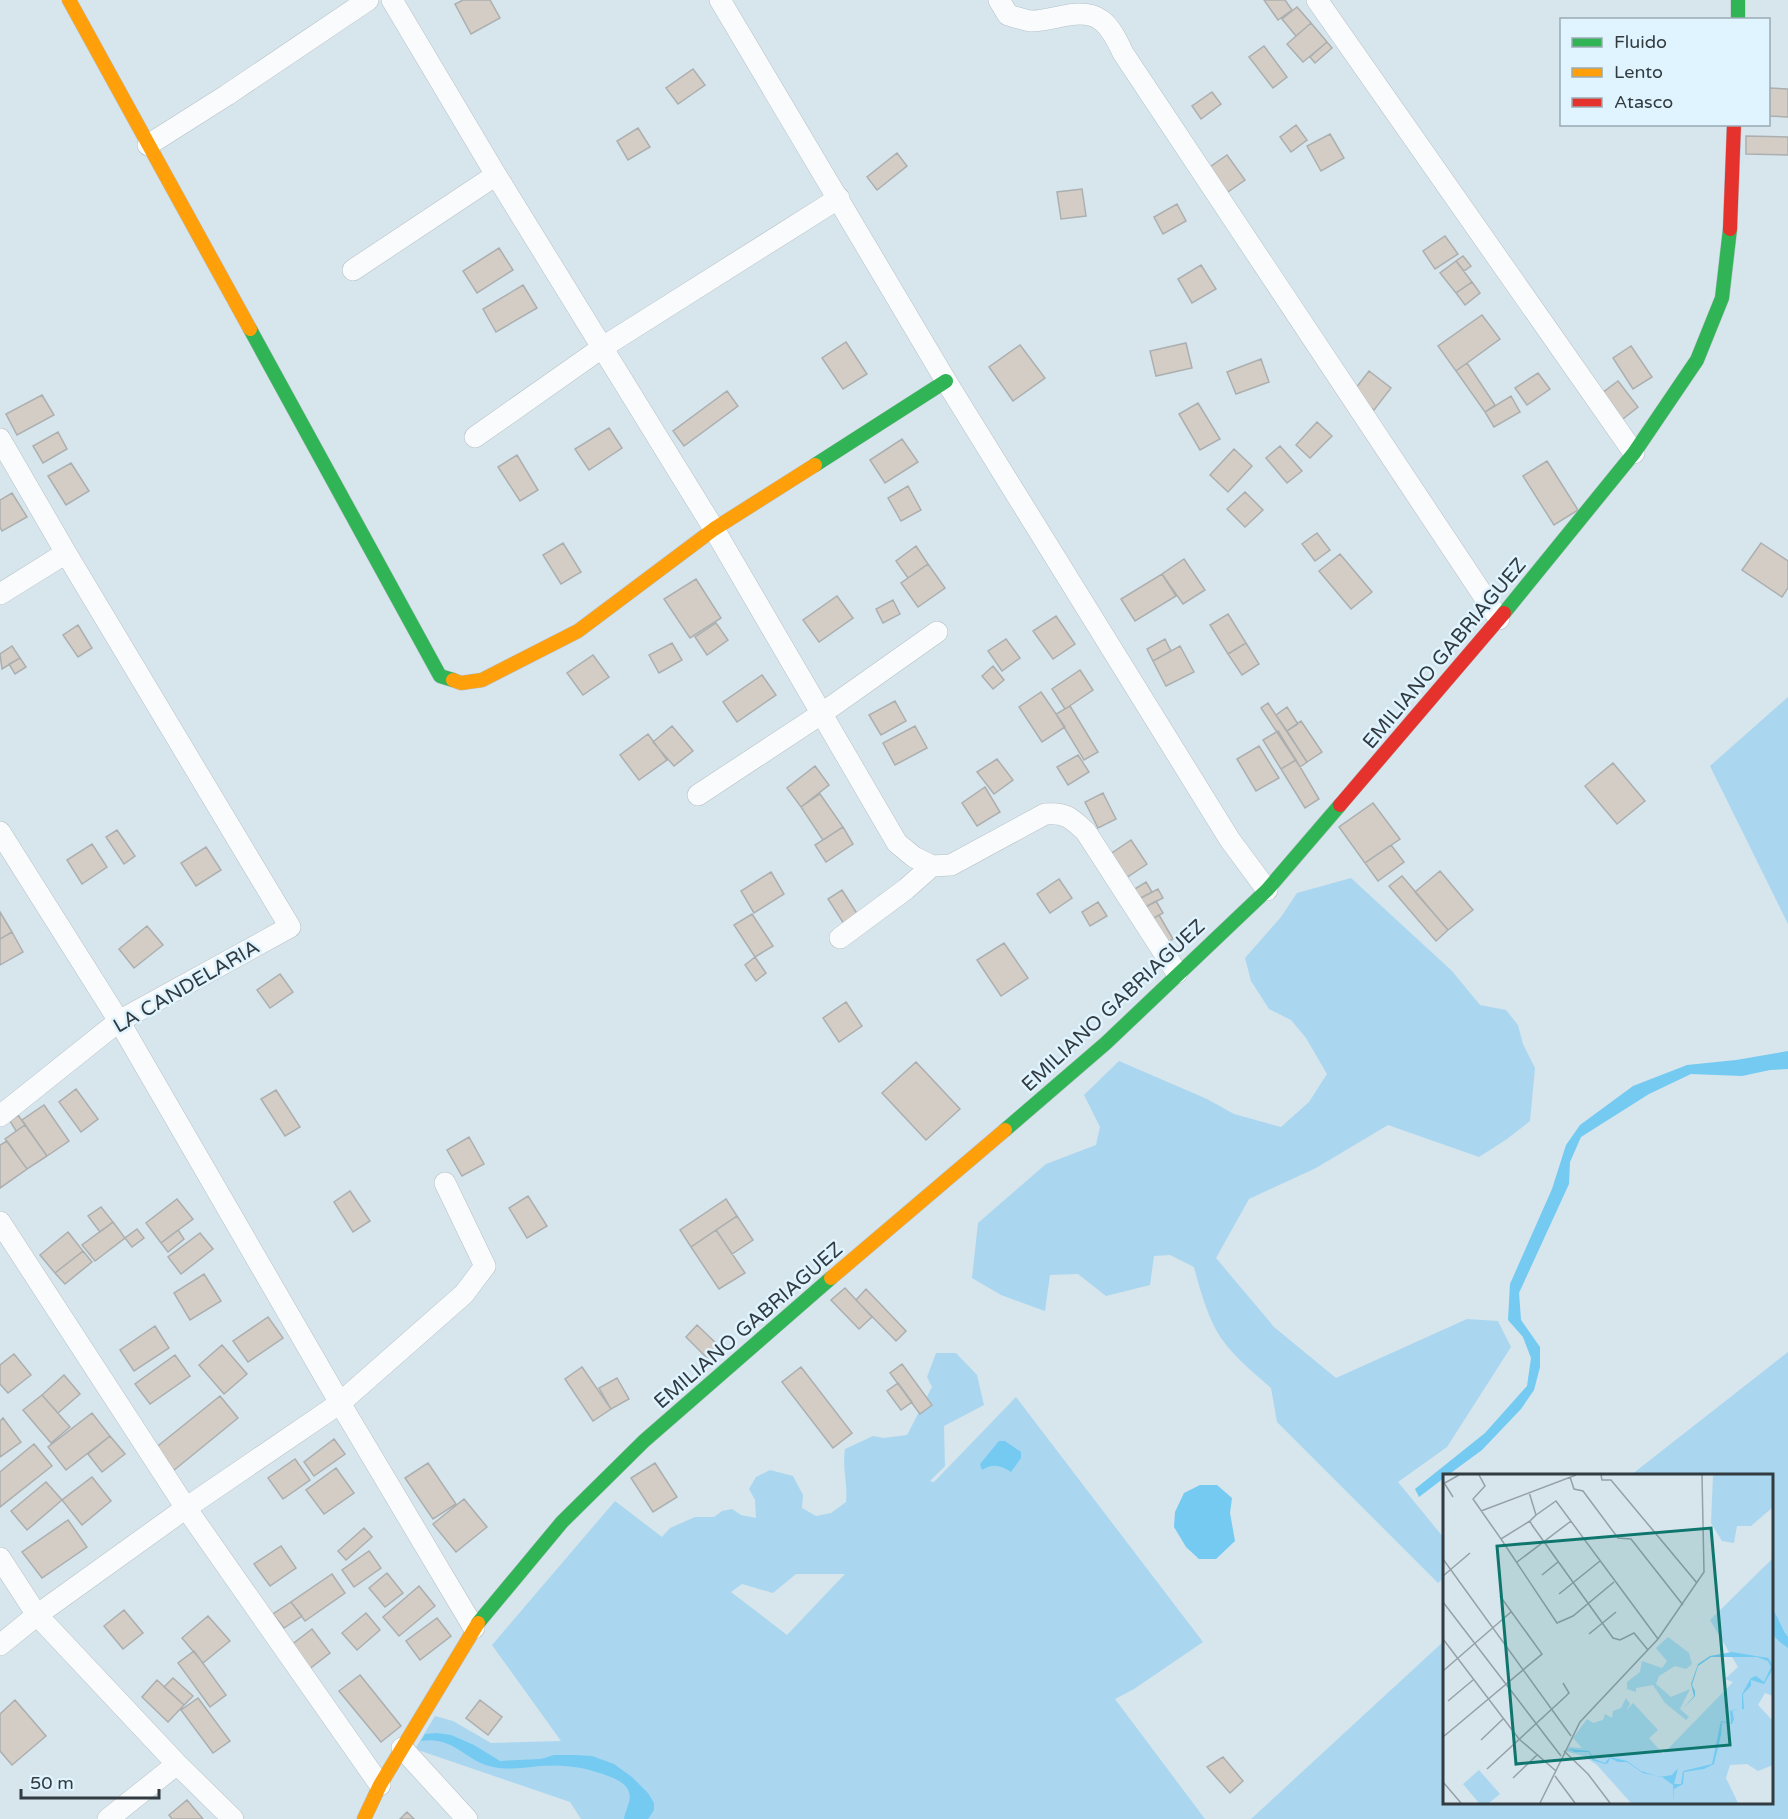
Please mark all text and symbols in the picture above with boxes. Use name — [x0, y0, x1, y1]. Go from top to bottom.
legend — [1560, 18, 1770, 126]
text: Fluido — [1614, 31, 1667, 53]
text: Lento — [1614, 61, 1663, 83]
text: Atasco — [1614, 91, 1673, 113]
street label: EMILIANO GABRIAGUEZ — [1358, 553, 1532, 754]
street label: EMILIANO GABRIAGUEZ — [1017, 915, 1210, 1097]
street label: LA CANDELARIA — [109, 935, 264, 1038]
street label: EMILIANO GABRIAGUEZ — [650, 1237, 848, 1414]
inset map — [1443, 1474, 1773, 1804]
scale bar — [21, 1762, 159, 1800]
text: 50 m — [30, 1772, 74, 1794]

